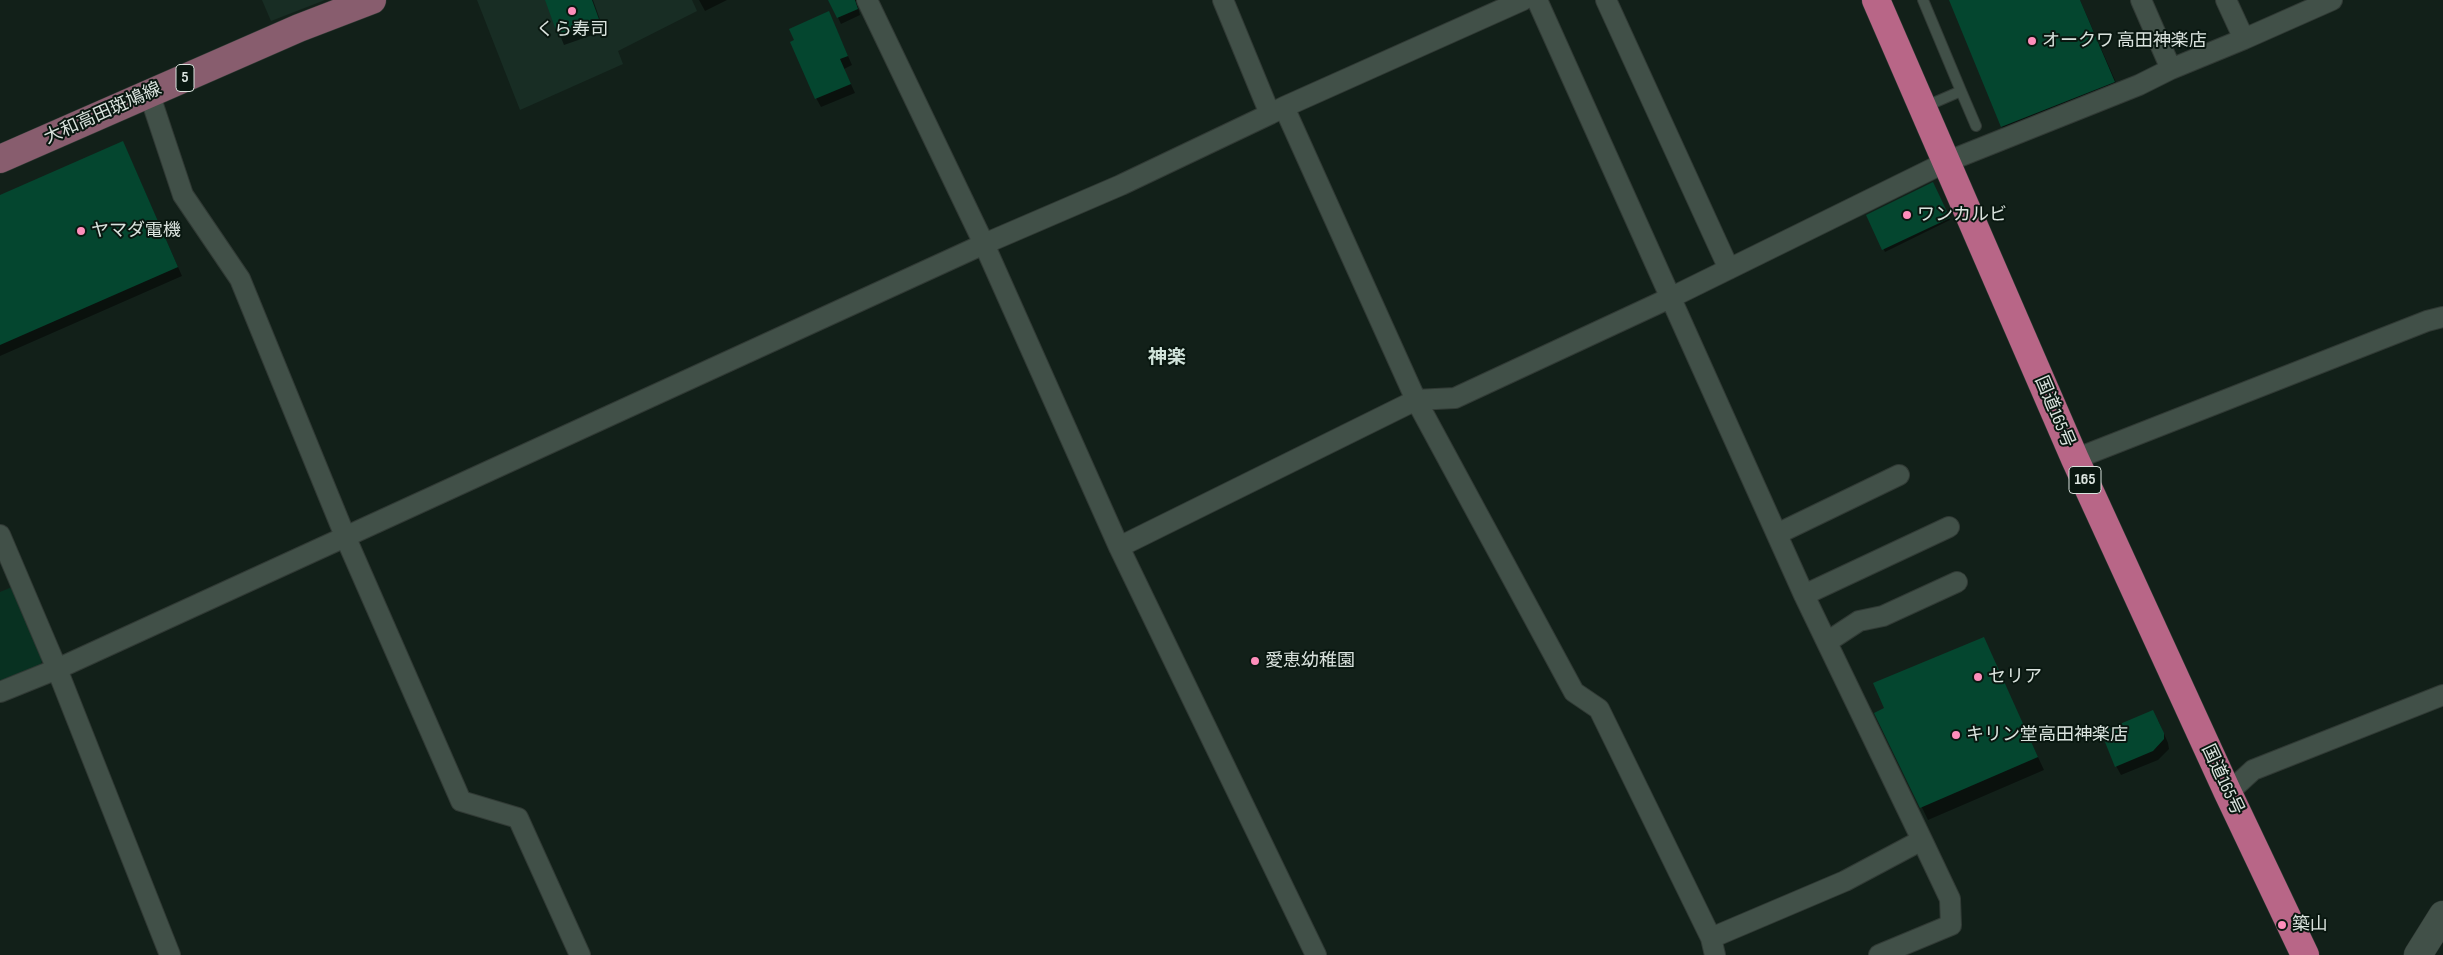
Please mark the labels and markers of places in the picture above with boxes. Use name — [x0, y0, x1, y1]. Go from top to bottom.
marker: くら寿司 — [566, 5, 578, 17]
place label: くら寿司 — [536, 19, 608, 41]
place label: オークワ 高田神楽店 — [2042, 30, 2207, 52]
marker: オークワ 高田神楽店 — [2026, 35, 2038, 47]
place label: ワンカルビ — [1917, 204, 2007, 226]
marker: ワンカルビ — [1901, 209, 1913, 221]
place label: ヤマダ電機 — [91, 220, 181, 242]
marker: ヤマダ電機 — [75, 225, 87, 237]
place label: 愛恵幼稚園 — [1265, 650, 1355, 672]
marker: 愛恵幼稚園 — [1249, 655, 1261, 667]
place label: セリア — [1988, 666, 2042, 688]
marker: セリア — [1972, 671, 1984, 683]
place label: キリン堂高田神楽店 — [1966, 724, 2128, 746]
marker: キリン堂高田神楽店 — [1950, 729, 1962, 741]
place label: 築山 — [2292, 914, 2328, 936]
marker: 築山 — [2276, 919, 2288, 931]

